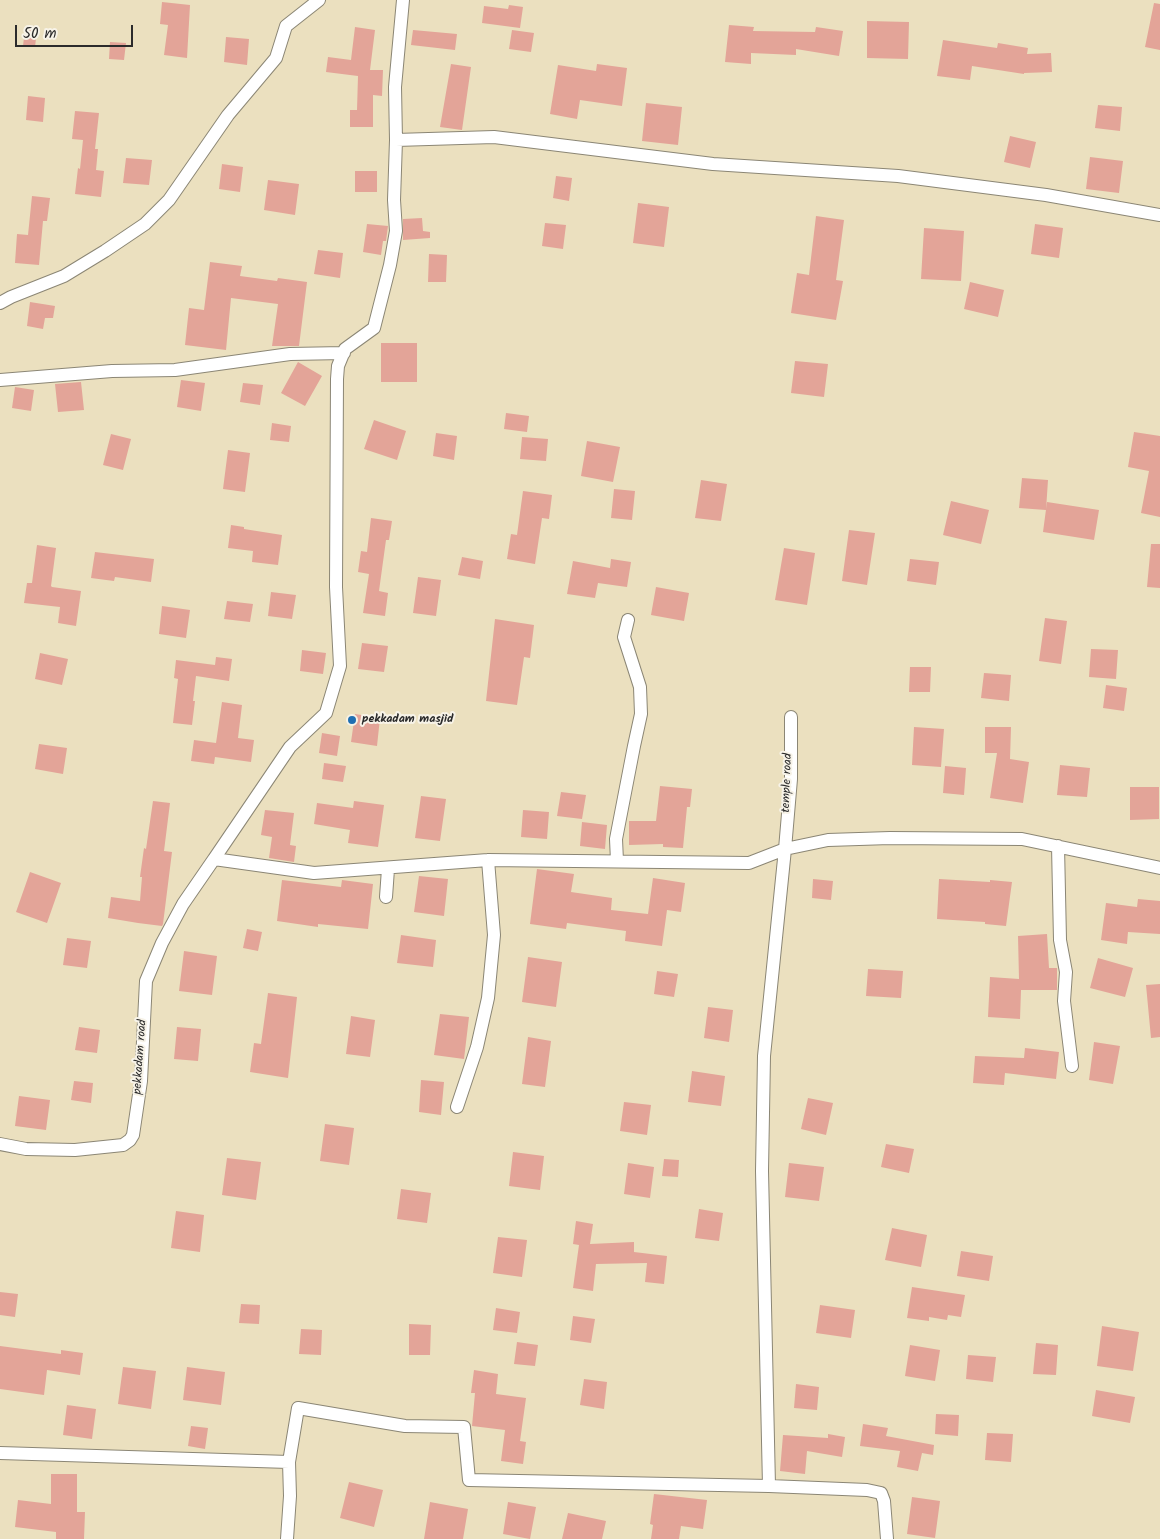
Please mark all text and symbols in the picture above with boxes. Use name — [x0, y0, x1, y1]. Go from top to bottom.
scale bar — [18, 15, 135, 47]
text: 50 m — [23, 22, 57, 46]
place label: pekkadam masjid — [362, 713, 454, 727]
marker: pekkadam masjid — [346, 714, 358, 726]
street label: temple road — [780, 753, 796, 813]
street label: pekkadam road — [131, 1019, 151, 1095]

